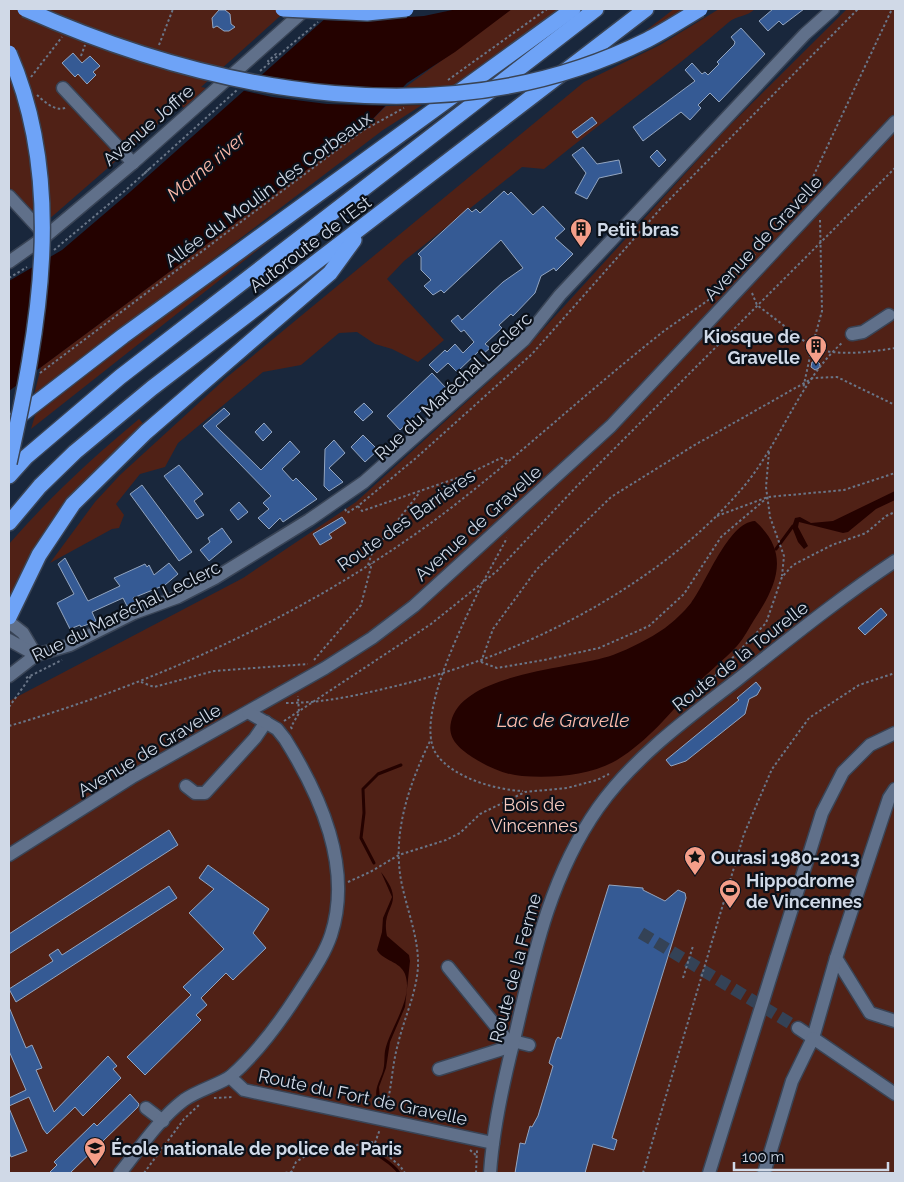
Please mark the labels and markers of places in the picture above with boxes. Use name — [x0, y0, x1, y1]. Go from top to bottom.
building icon: Petit bras — [569, 217, 593, 248]
place label: Petit bras — [597, 219, 679, 240]
place label: Kiosque de Gravelle — [704, 326, 800, 368]
building icon: Kiosque de Gravelle — [804, 334, 828, 365]
place icon: Ourasi 1980-2013 — [683, 845, 707, 876]
place label: Ourasi 1980-2013 — [711, 847, 860, 868]
place label: Hippodrome de Vincennes — [746, 870, 862, 912]
sports icon: Hippodrome de Vincennes — [718, 878, 742, 909]
school or university icon: École nationale de police de Paris — [83, 1136, 107, 1167]
place label: École nationale de police de Paris — [111, 1138, 402, 1159]

